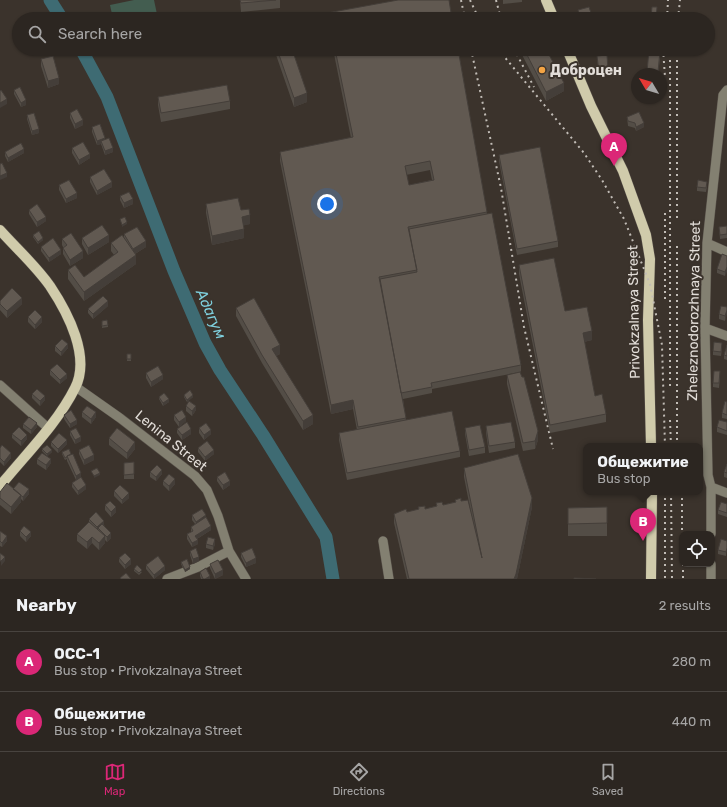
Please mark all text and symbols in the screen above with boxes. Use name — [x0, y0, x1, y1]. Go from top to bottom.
search box — [12, 12, 715, 56]
icon: search — [26, 23, 48, 45]
text: Search here — [58, 25, 142, 43]
place label: Доброцен — [550, 62, 622, 79]
marker: Доброцен — [537, 65, 547, 75]
north arrow — [631, 68, 667, 104]
pin: A — [601, 133, 627, 166]
your location — [317, 194, 337, 214]
street label: Zheleznodorozhnaya Street — [684, 220, 704, 401]
street label: Privokzalnaya Street — [624, 244, 644, 379]
water label: Адагум — [192, 285, 230, 342]
street label: Lenina Street — [132, 407, 211, 475]
popup — [583, 443, 703, 495]
text: Общежитие — [597, 453, 689, 471]
text: Bus stop — [597, 471, 650, 486]
pin: B — [630, 508, 656, 541]
map controls — [679, 531, 715, 567]
button: locate — [679, 531, 715, 567]
text: Nearby — [16, 595, 77, 615]
text: 2 results — [659, 598, 711, 613]
text: ОСС-1 — [54, 645, 100, 663]
text: A — [24, 654, 34, 669]
text: 280 m — [672, 654, 711, 669]
text: Bus stop · Privokzalnaya Street — [54, 663, 242, 678]
text: Общежитие — [54, 705, 146, 723]
text: B — [24, 714, 34, 729]
text: 440 m — [672, 714, 711, 729]
text: Bus stop · Privokzalnaya Street — [54, 723, 242, 738]
tab: Map — [104, 761, 126, 798]
tab: Directions — [333, 761, 385, 798]
tab: Saved — [592, 761, 623, 798]

